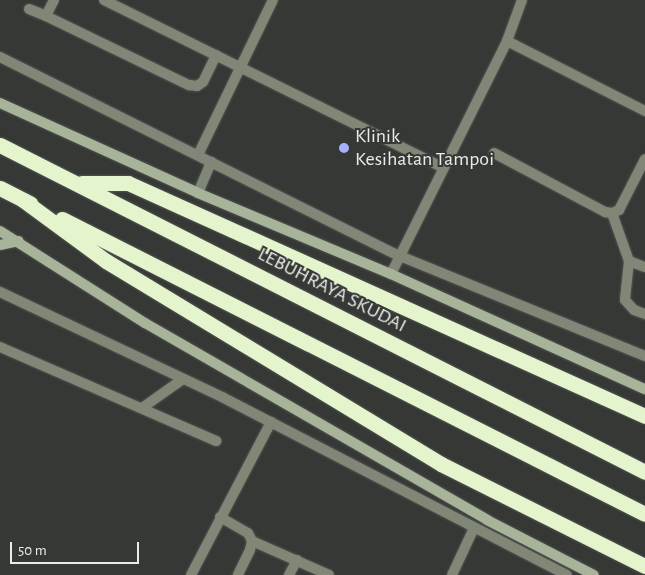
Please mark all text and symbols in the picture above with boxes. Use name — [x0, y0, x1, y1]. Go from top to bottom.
place label: Klinik Kesihatan Tampoi — [355, 124, 494, 171]
marker: Klinik Kesihatan Tampoi — [337, 141, 351, 155]
street label: LEBUHRAYA SKUDAI — [254, 242, 410, 338]
scale bar — [12, 532, 141, 564]
text: 50 m — [18, 543, 47, 558]

